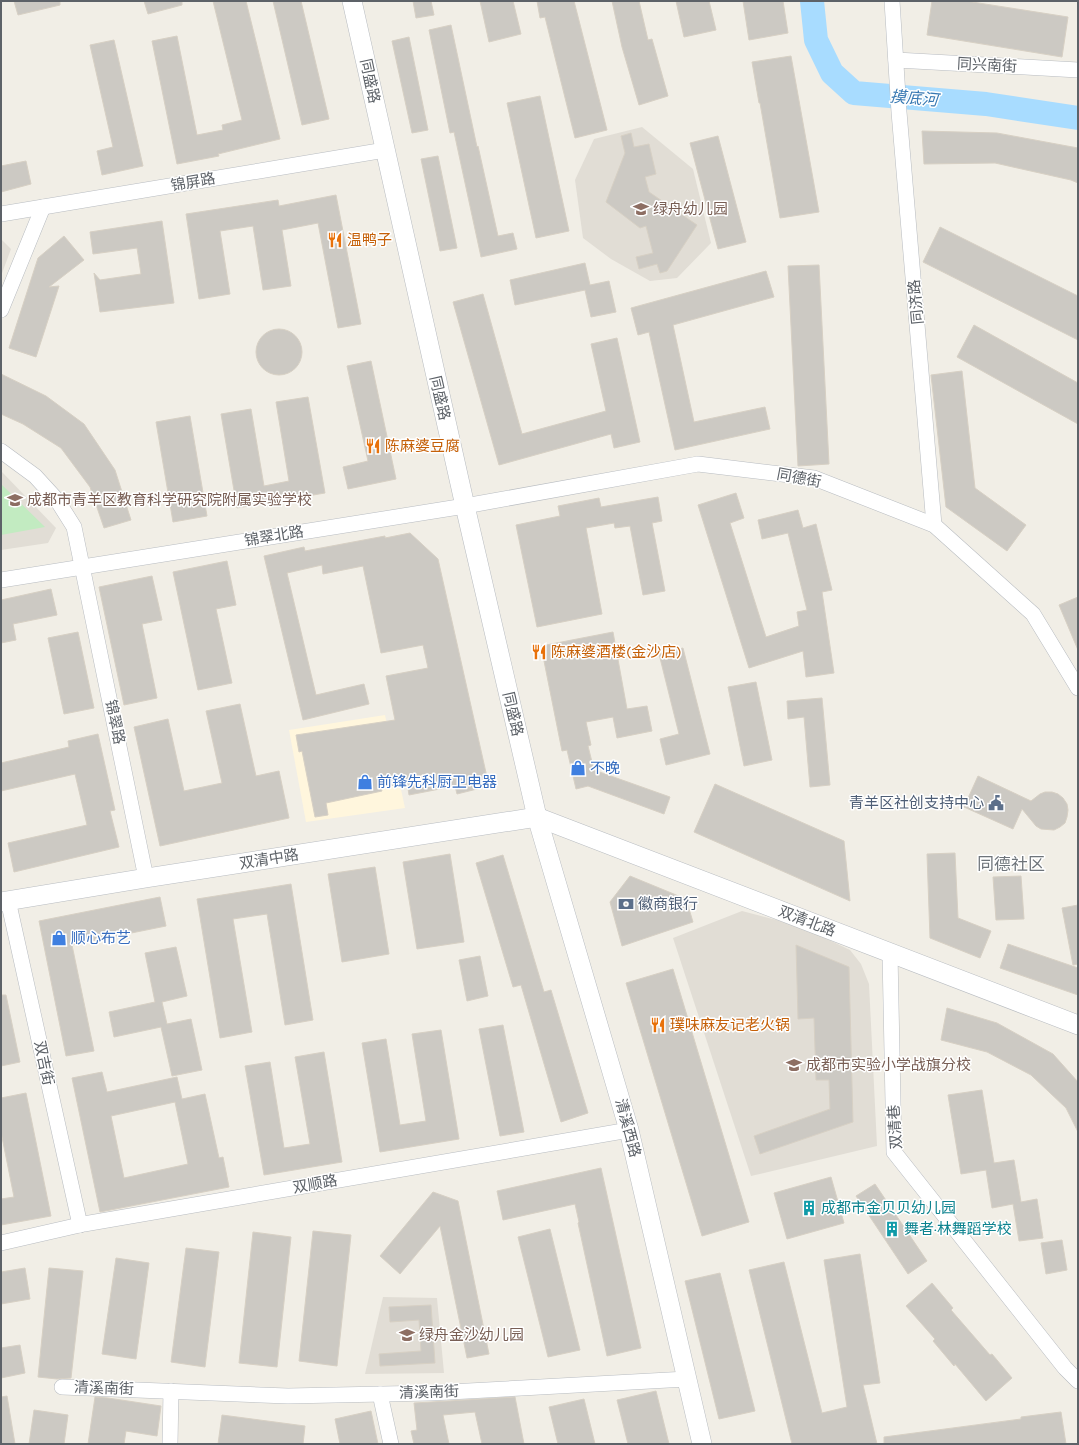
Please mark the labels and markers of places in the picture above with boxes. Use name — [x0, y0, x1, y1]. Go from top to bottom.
school or university icon: 绿舟幼儿园 — [632, 200, 650, 218]
place label: 绿舟幼儿园 — [653, 200, 728, 218]
restaurant icon: 温鸭子 — [326, 231, 344, 249]
place label: 温鸭子 — [347, 231, 392, 249]
restaurant icon: 陈麻婆豆腐 — [364, 437, 382, 455]
place label: 陈麻婆豆腐 — [385, 437, 460, 455]
school or university icon: 成都市青羊区教育科学研究院附属实验学校 — [6, 491, 24, 509]
place label: 成都市青羊区教育科学研究院附属实验学校 — [27, 491, 312, 509]
restaurant icon: 陈麻婆酒楼(金沙店) — [530, 643, 548, 661]
place label: 陈麻婆酒楼(金沙店) — [551, 643, 682, 661]
shop icon: 不晚 — [569, 759, 587, 777]
place label: 不晚 — [590, 759, 620, 777]
shop icon: 前锋先科厨卫电器 — [356, 773, 374, 791]
place label: 前锋先科厨卫电器 — [377, 773, 497, 791]
place label: 青羊区社创支持中心 — [849, 794, 984, 812]
public building icon: 青羊区社创支持中心 — [987, 794, 1005, 812]
bank icon: 徽商银行 — [617, 895, 635, 913]
place label: 徽商银行 — [638, 895, 698, 913]
shop icon: 顺心布艺 — [50, 929, 68, 947]
place label: 顺心布艺 — [71, 929, 131, 947]
restaurant icon: 璞味麻友记老火锅 — [649, 1016, 667, 1034]
place label: 璞味麻友记老火锅 — [670, 1016, 790, 1034]
school or university icon: 成都市实验小学战旗分校 — [785, 1056, 803, 1074]
place label: 成都市实验小学战旗分校 — [806, 1056, 971, 1074]
building icon: 成都市金贝贝幼儿园 — [800, 1199, 818, 1217]
place label: 成都市金贝贝幼儿园 — [821, 1199, 956, 1217]
building icon: 舞者·林舞蹈学校 — [883, 1220, 901, 1238]
place label: 舞者·林舞蹈学校 — [904, 1220, 1012, 1238]
school or university icon: 绿舟金沙幼儿园 — [398, 1326, 416, 1344]
place label: 绿舟金沙幼儿园 — [419, 1326, 524, 1344]

